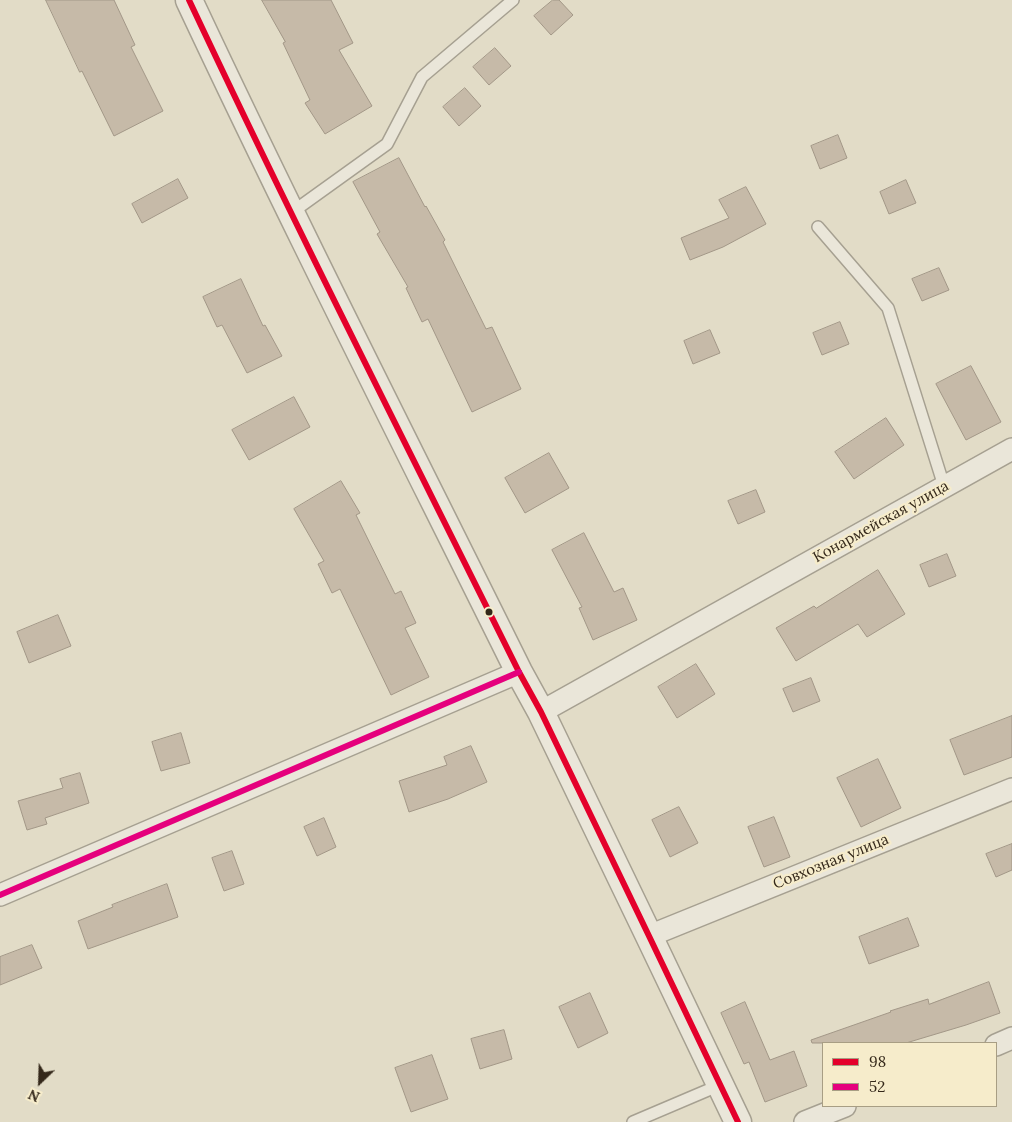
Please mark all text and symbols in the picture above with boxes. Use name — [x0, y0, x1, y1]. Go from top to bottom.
street label: Конармейская улица — [810, 477, 952, 567]
unlabelled marker — [484, 607, 494, 617]
street label: Совхозная улица — [771, 831, 891, 893]
legend — [822, 1042, 997, 1107]
text: 98 — [869, 1052, 886, 1071]
north arrow — [15, 1057, 65, 1107]
text: 52 — [869, 1077, 885, 1096]
text: N — [25, 1085, 43, 1106]

